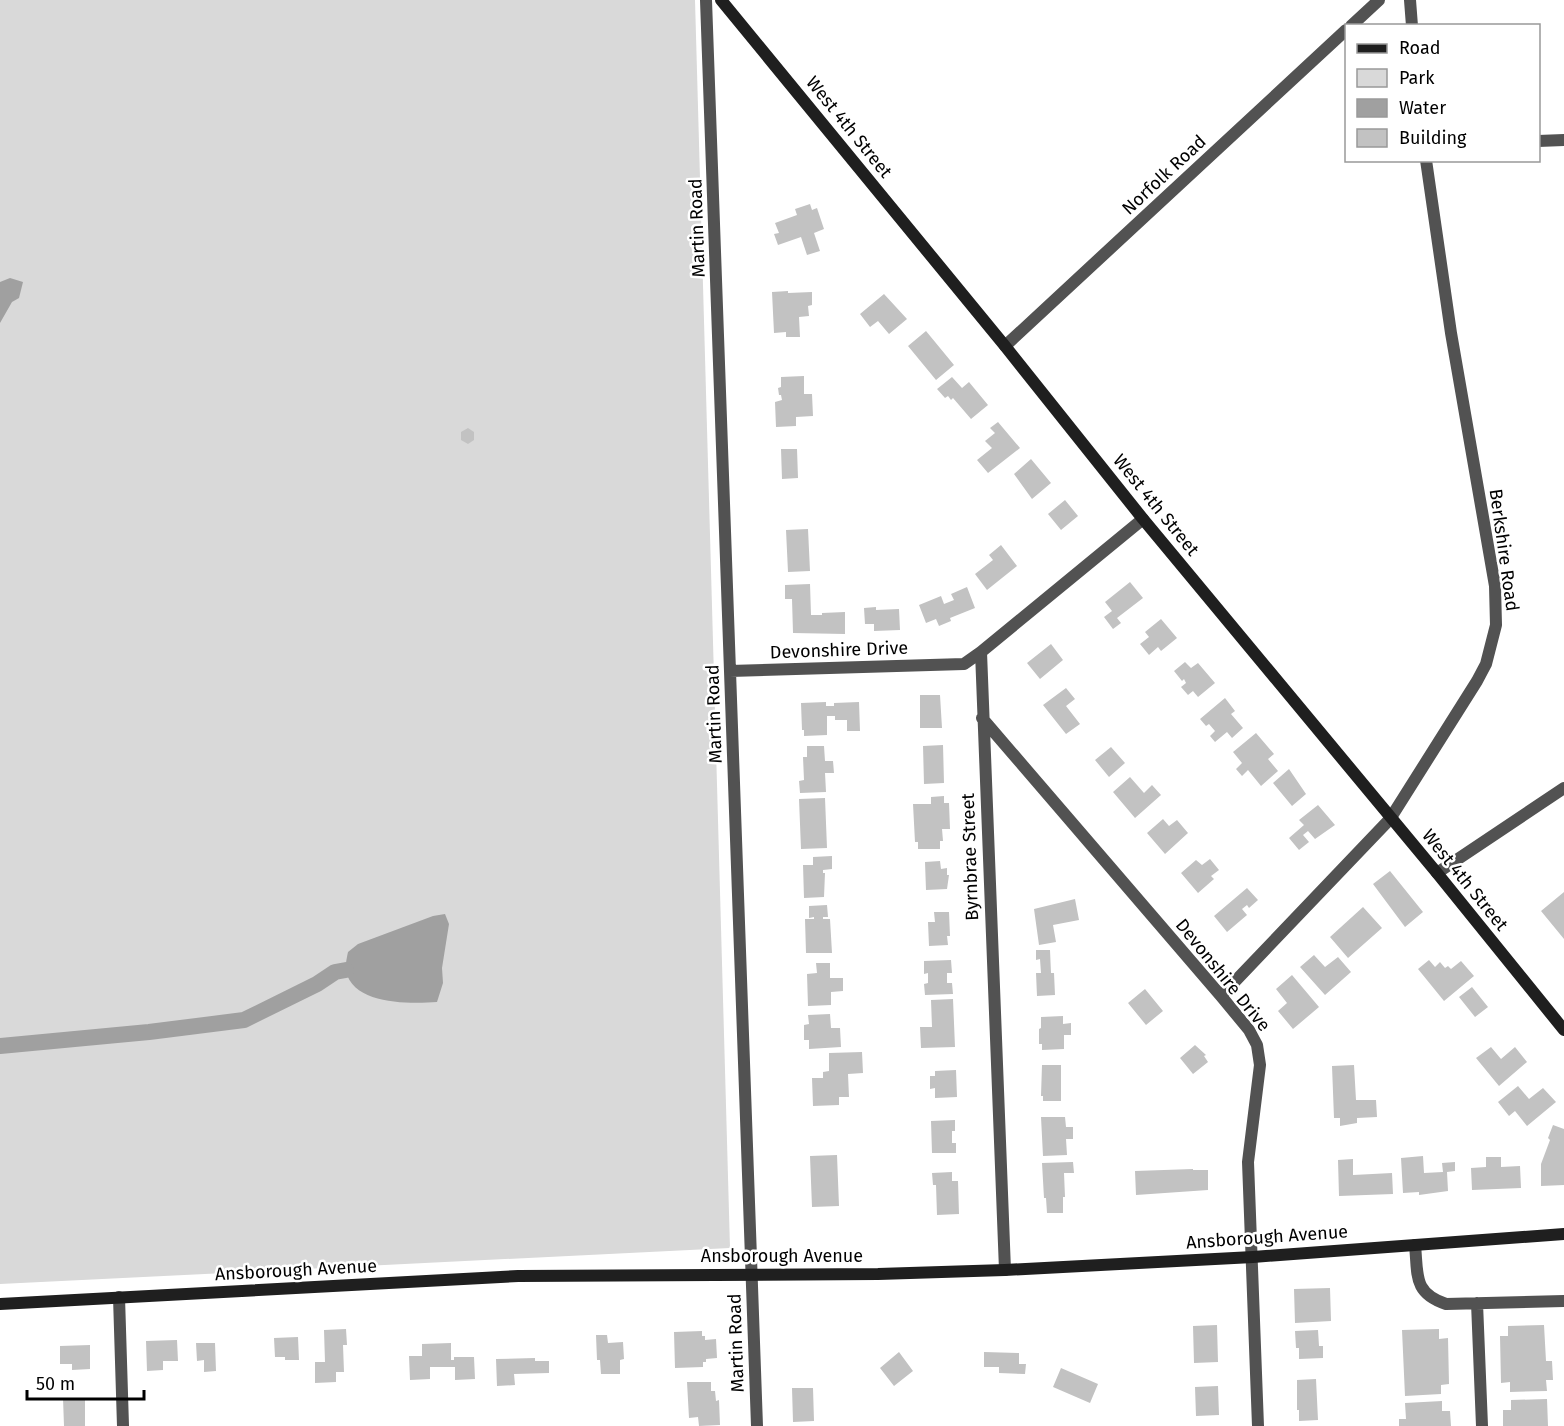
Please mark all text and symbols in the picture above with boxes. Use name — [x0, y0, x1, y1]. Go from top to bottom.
legend — [1345, 24, 1540, 162]
text: Road — [1399, 37, 1441, 59]
text: Park — [1399, 67, 1435, 89]
street label: West 4th Street — [801, 72, 897, 183]
text: Water — [1399, 97, 1446, 119]
text: Building — [1399, 127, 1467, 149]
street label: Norfolk Road — [1117, 131, 1211, 219]
street label: Martin Road — [684, 178, 710, 278]
street label: West 4th Street — [1108, 450, 1204, 561]
street label: Berkshire Road — [1485, 487, 1523, 613]
street label: Devonshire Drive — [769, 637, 909, 663]
street label: Martin Road — [701, 664, 727, 764]
street label: Byrnbrae Street — [957, 792, 983, 921]
street label: West 4th Street — [1417, 825, 1513, 936]
street label: Devonshire Drive — [1171, 914, 1275, 1036]
street label: Ansborough Avenue — [1185, 1220, 1349, 1254]
street label: Ansborough Avenue — [701, 1245, 863, 1267]
street label: Ansborough Avenue — [214, 1255, 378, 1285]
street label: Martin Road — [723, 1293, 749, 1393]
scale bar — [27, 1363, 144, 1401]
text: 50 m — [36, 1373, 75, 1395]

